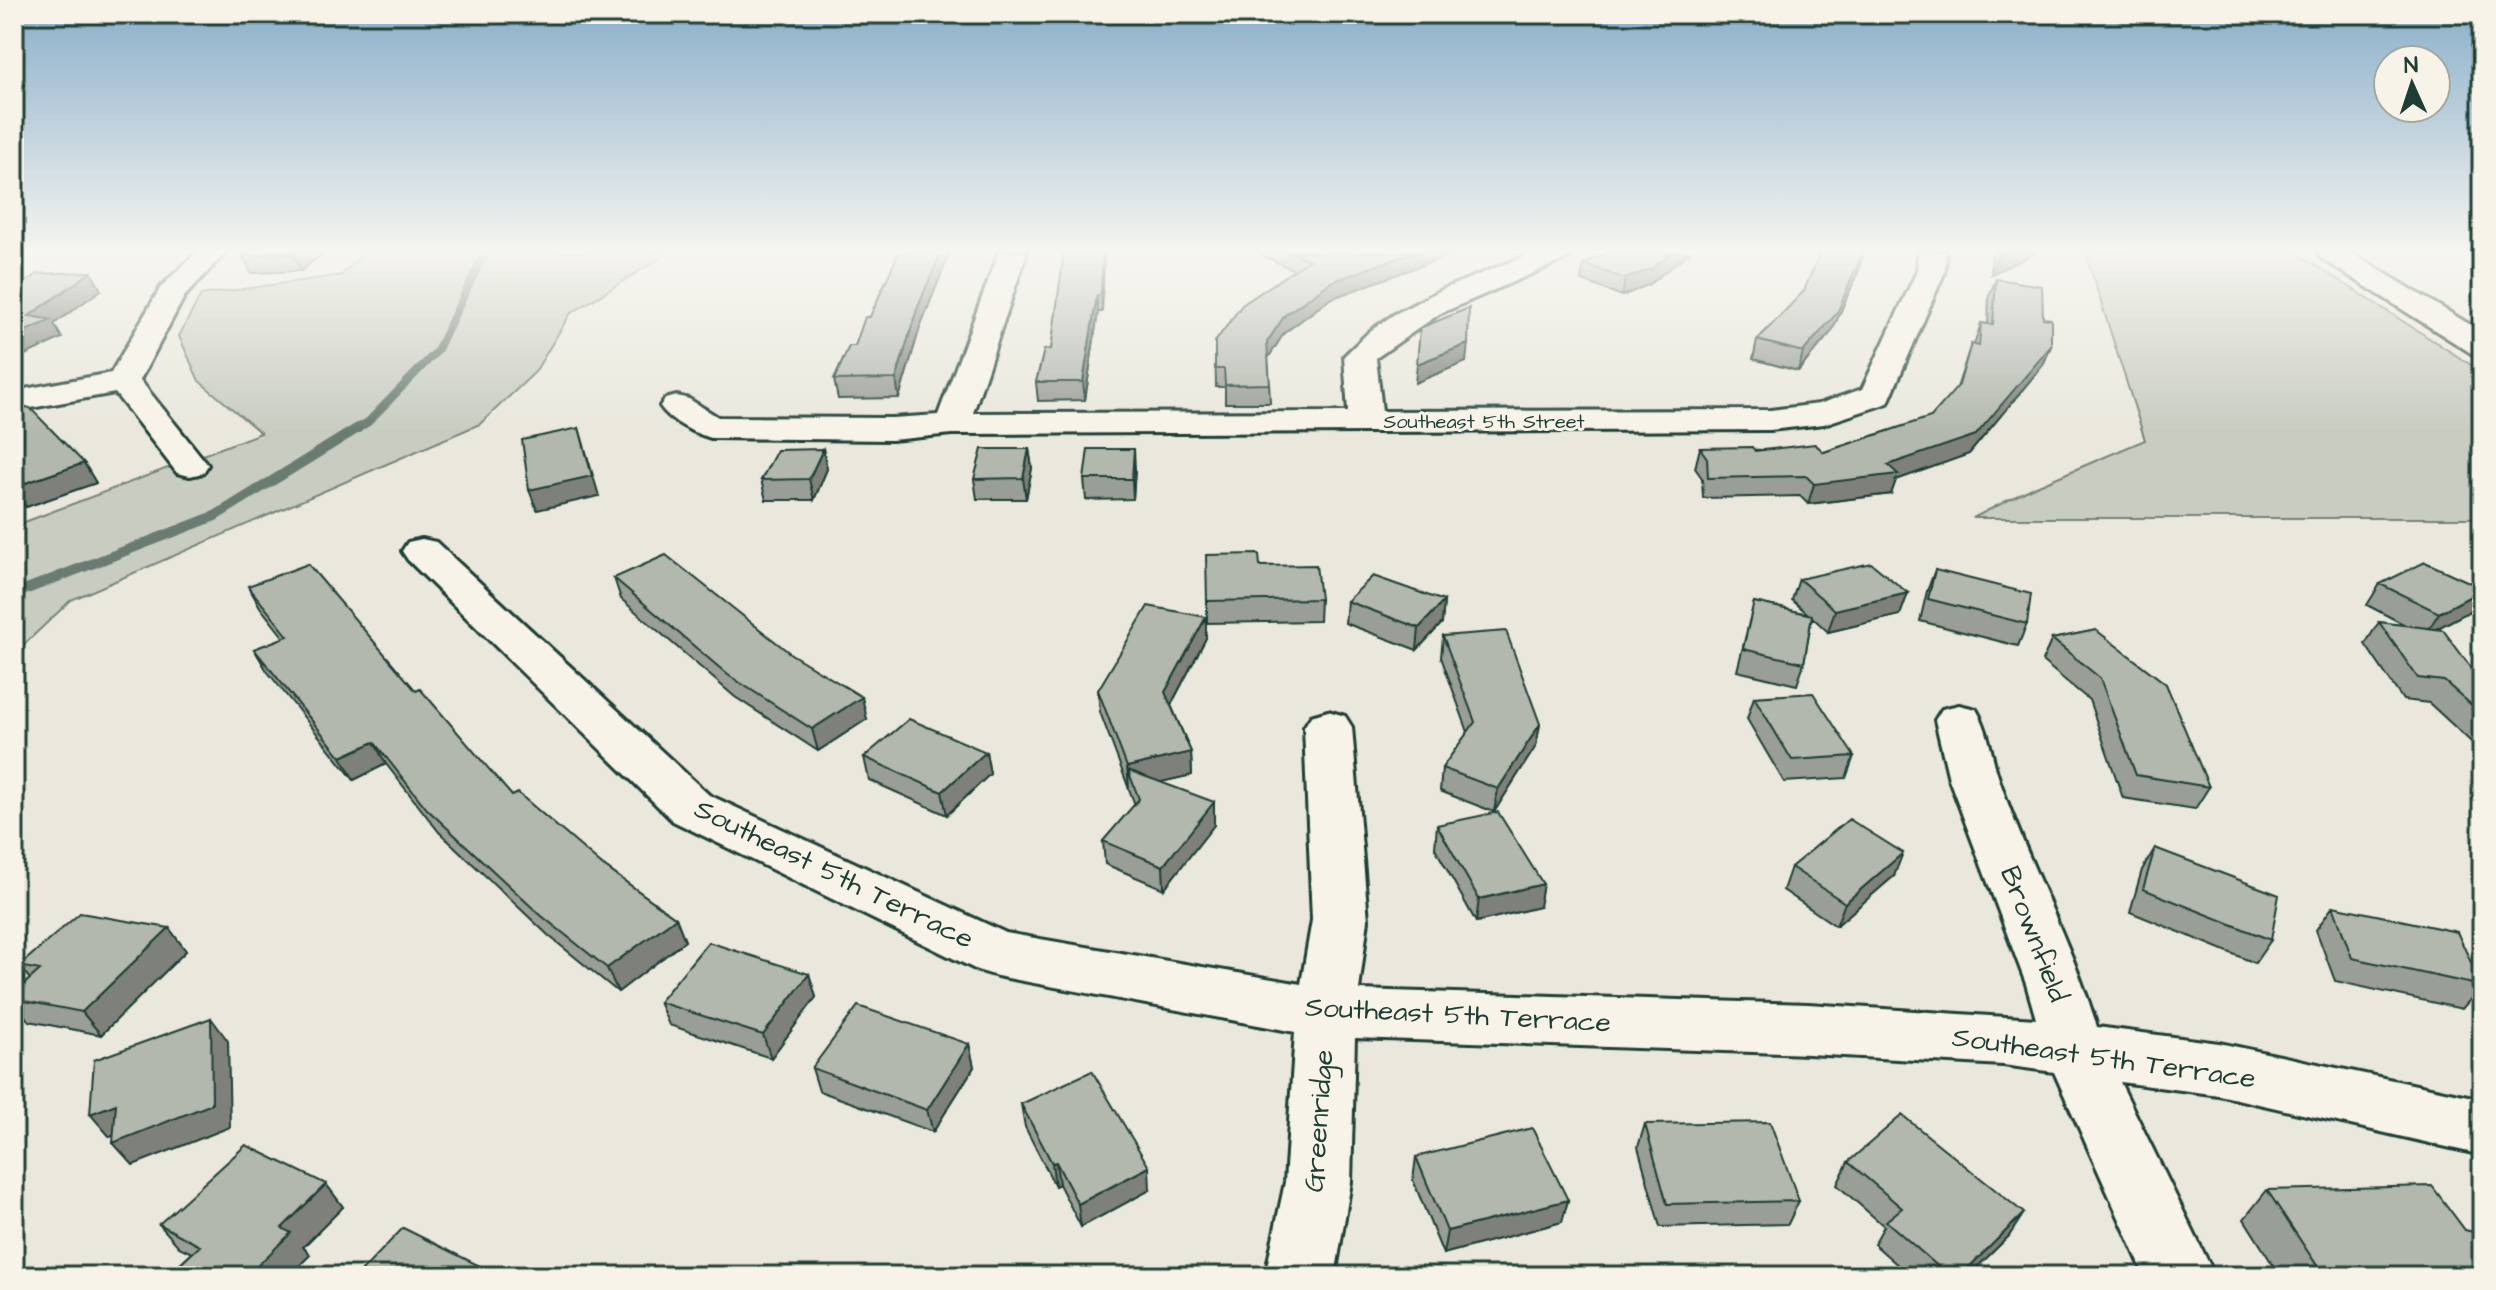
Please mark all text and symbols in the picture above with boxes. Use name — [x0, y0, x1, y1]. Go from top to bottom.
north arrow — [2372, 44, 2452, 124]
text: N — [2403, 50, 2419, 81]
street label: Southeast 5th Street — [1383, 408, 1585, 436]
street label: Southeast 5th Terrace — [688, 789, 980, 959]
street label: Brownfield — [1990, 860, 2078, 1008]
street label: Southeast 5th Terrace — [1304, 988, 1612, 1042]
street label: Southeast 5th Terrace — [1950, 1017, 2258, 1099]
street label: Greenridge — [1295, 1048, 1344, 1194]

